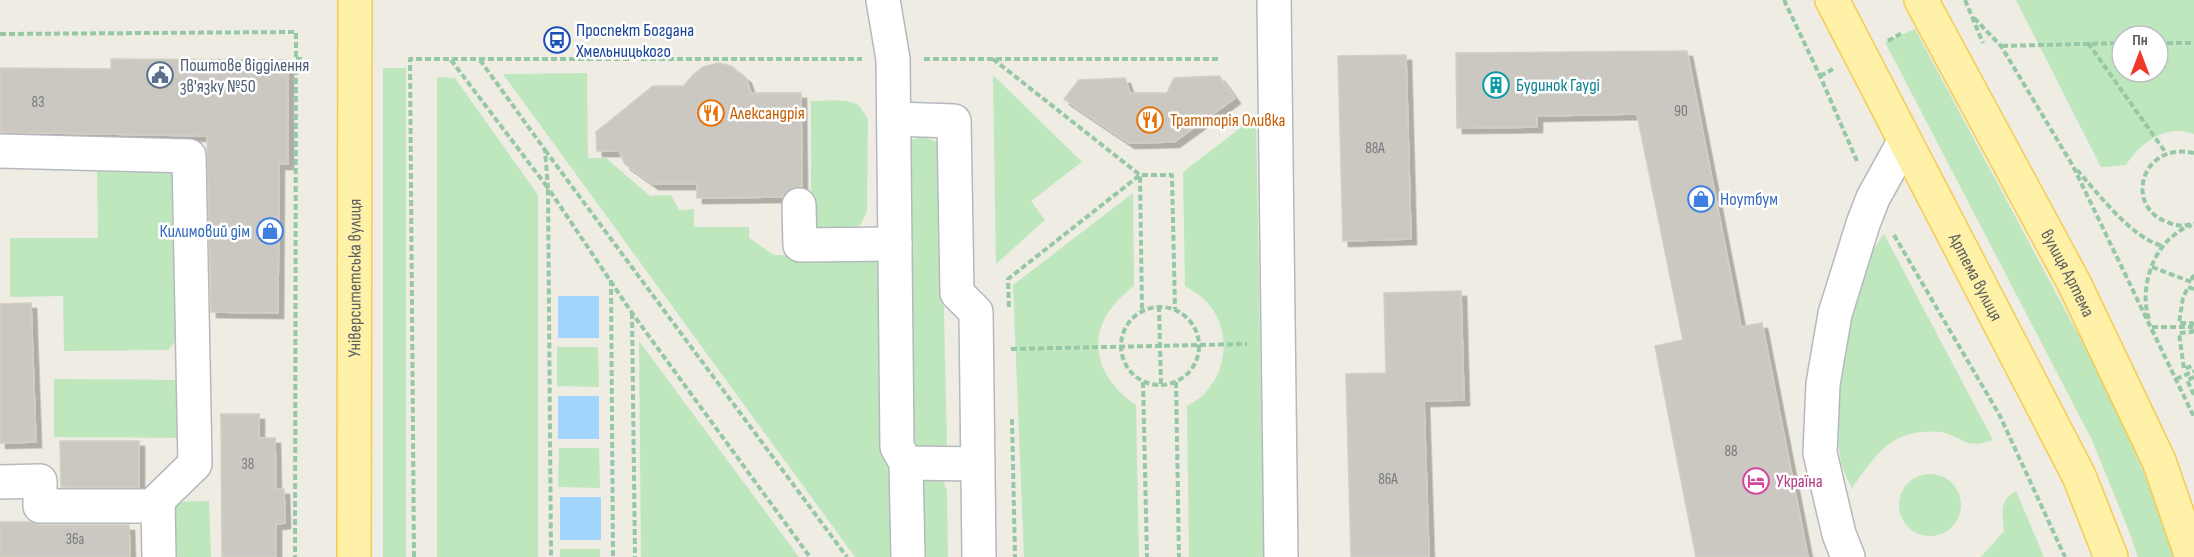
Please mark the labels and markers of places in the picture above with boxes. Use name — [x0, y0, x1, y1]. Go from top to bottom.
place label: Проспект Богдана Хмельницького — [575, 20, 694, 62]
bus stop icon: Проспект Богдана Хмельницького — [542, 25, 572, 55]
place label: Поштове відділення зв'язку №50 — [180, 55, 309, 97]
public building icon: Поштове відділення зв'язку №50 — [145, 60, 175, 90]
building icon: Будинок Гауді — [1481, 70, 1511, 100]
place label: Будинок Гауді — [1516, 75, 1600, 96]
restaurant icon: Александрія — [696, 98, 726, 128]
place label: Александрія — [729, 103, 805, 124]
restaurant icon: Тратторія Оливка — [1135, 105, 1165, 135]
place label: Тратторія Оливка — [1170, 110, 1285, 131]
shop icon: Ноутбум — [1686, 184, 1716, 214]
place label: Ноутбум — [1720, 189, 1778, 210]
shop icon: Килимовий дім — [255, 216, 285, 246]
place label: Килимовий дім — [159, 221, 250, 242]
hotel icon: Україна — [1741, 466, 1771, 496]
place label: Україна — [1776, 471, 1823, 492]

